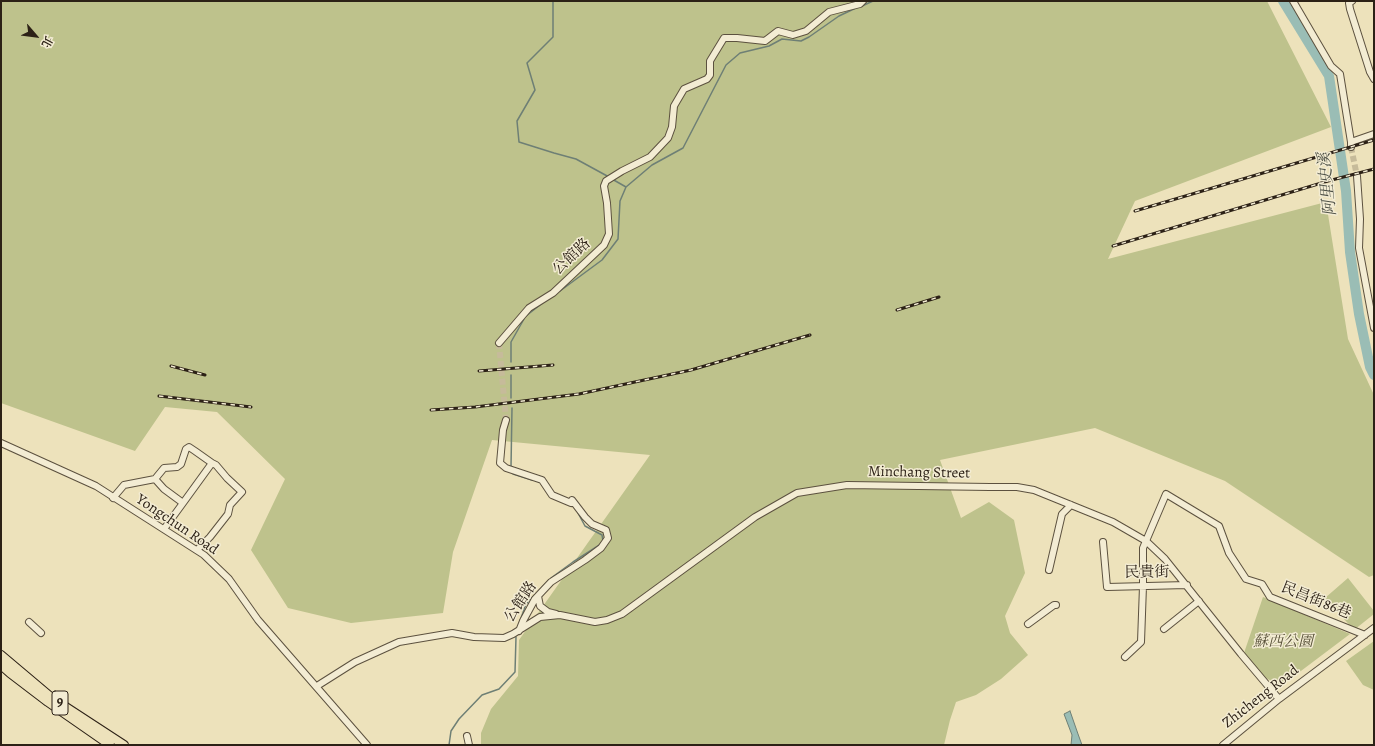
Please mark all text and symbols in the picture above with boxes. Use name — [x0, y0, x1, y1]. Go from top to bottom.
north arrow — [16, 16, 56, 56]
text: 北 — [38, 33, 56, 50]
water label: 阿里史溪 — [1315, 151, 1341, 217]
street label: 公館路 — [549, 235, 595, 279]
street label: Minchang Street — [868, 463, 970, 483]
street label: Yongchun Road — [132, 491, 222, 559]
street label: 民貴街 — [1124, 564, 1170, 582]
street label: 公館路 — [501, 578, 541, 626]
street label: 民昌街86巷 — [1278, 579, 1354, 623]
park label: 蘇西公園 — [1253, 633, 1313, 651]
street label: Zhicheng Road — [1219, 662, 1303, 732]
road number: 9 — [52, 691, 68, 715]

